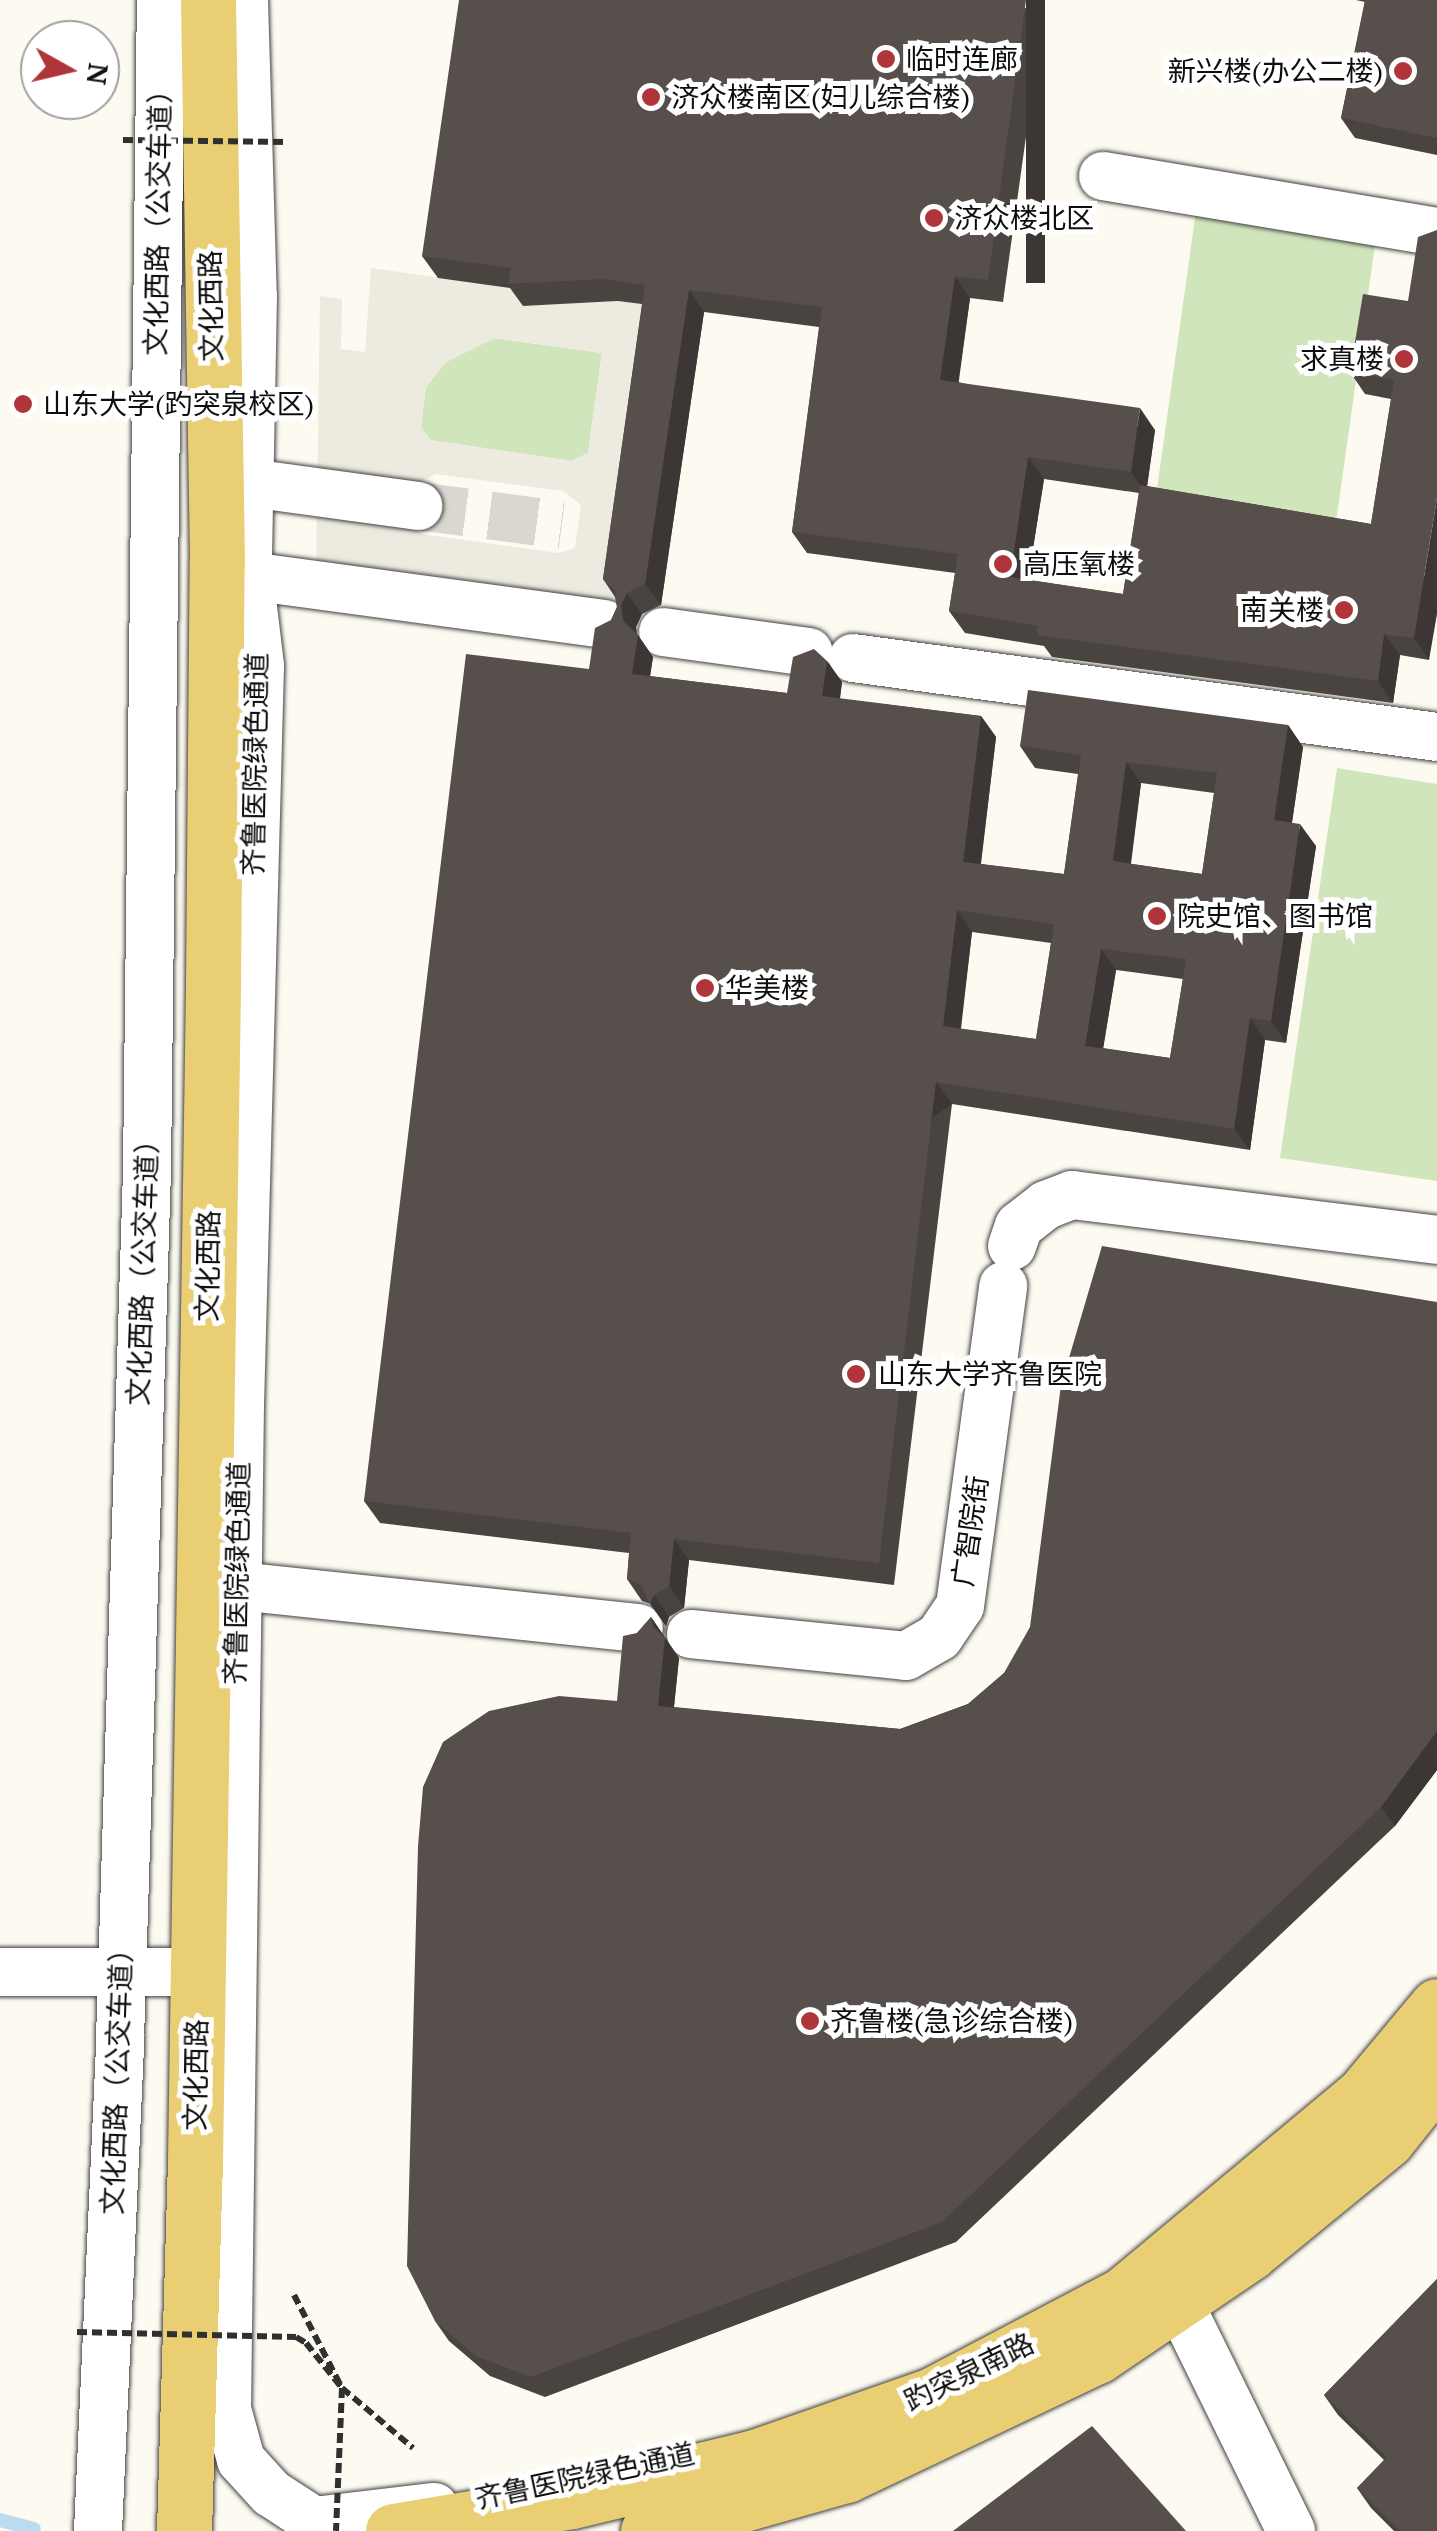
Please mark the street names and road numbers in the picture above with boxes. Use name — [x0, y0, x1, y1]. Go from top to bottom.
street label: 文化西路（公交车道） — [139, 76, 177, 356]
street label: 文化西路 — [193, 250, 229, 362]
street label: 齐鲁医院绿色通道 — [236, 652, 274, 876]
street label: 文化西路（公交车道） — [121, 1125, 165, 1407]
street label: 文化西路 — [190, 1210, 226, 1322]
street label: 齐鲁医院绿色通道 — [218, 1461, 256, 1685]
street label: 广智院街 — [946, 1473, 994, 1589]
street label: 文化西路（公交车道） — [95, 1934, 139, 2216]
street label: 文化西路 — [178, 2019, 214, 2131]
street label: 趵突泉南路 — [899, 2326, 1039, 2418]
street label: 齐鲁医院绿色通道 — [472, 2436, 698, 2516]

